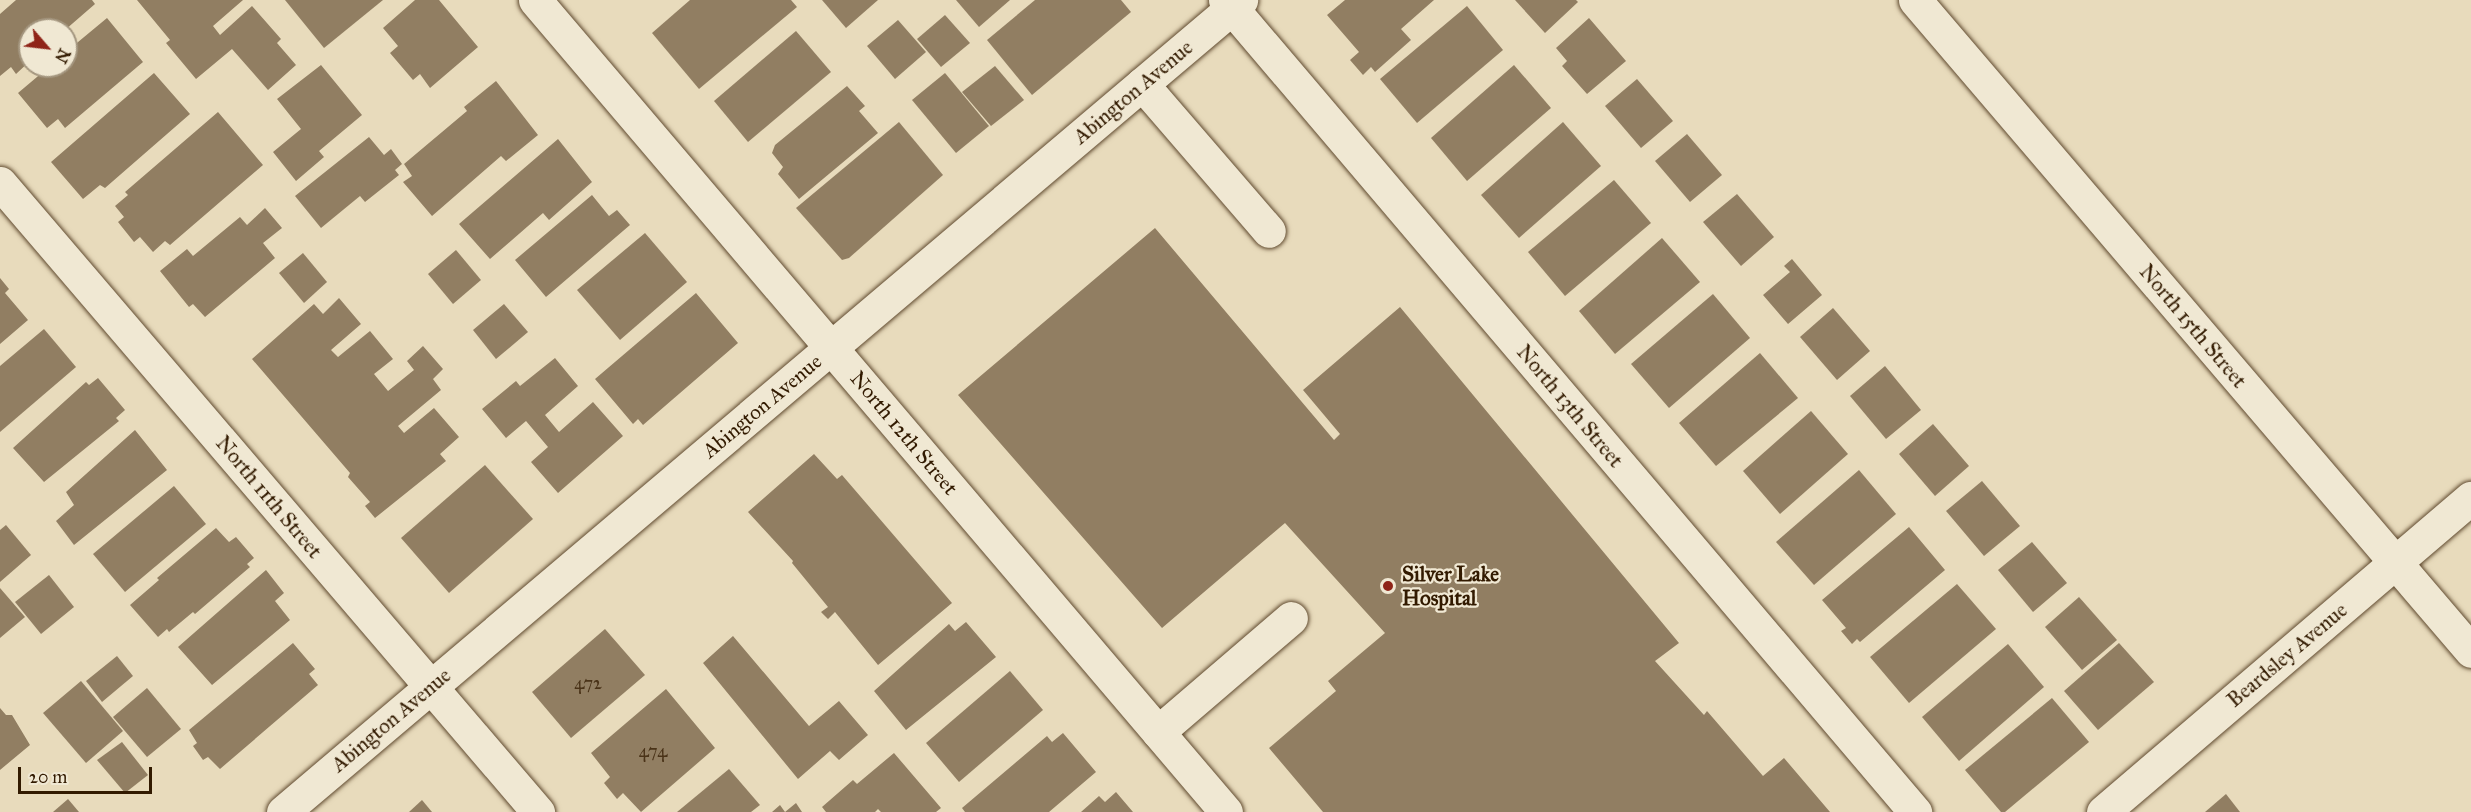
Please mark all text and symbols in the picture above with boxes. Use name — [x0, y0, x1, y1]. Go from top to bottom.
north arrow — [18, 18, 78, 78]
street label: Abington Avenue — [1068, 35, 1198, 149]
text: N — [51, 45, 74, 66]
street label: North 15th Street — [2134, 259, 2252, 393]
street label: North 13th Street — [1511, 340, 1629, 472]
street label: Abington Avenue — [697, 349, 827, 463]
street label: North 12th Street — [845, 366, 963, 500]
street label: North 11th Street — [210, 431, 328, 563]
place label: Silver Lake Hospital — [1402, 561, 1499, 611]
marker: Silver Lake Hospital — [1379, 577, 1397, 595]
street label: Beardsley Avenue — [2222, 597, 2352, 713]
street label: Abington Avenue — [326, 663, 456, 777]
house number: 472 — [574, 672, 602, 694]
house number: 474 — [639, 740, 667, 762]
scale bar — [21, 755, 154, 793]
text: 20 m — [29, 766, 67, 788]

